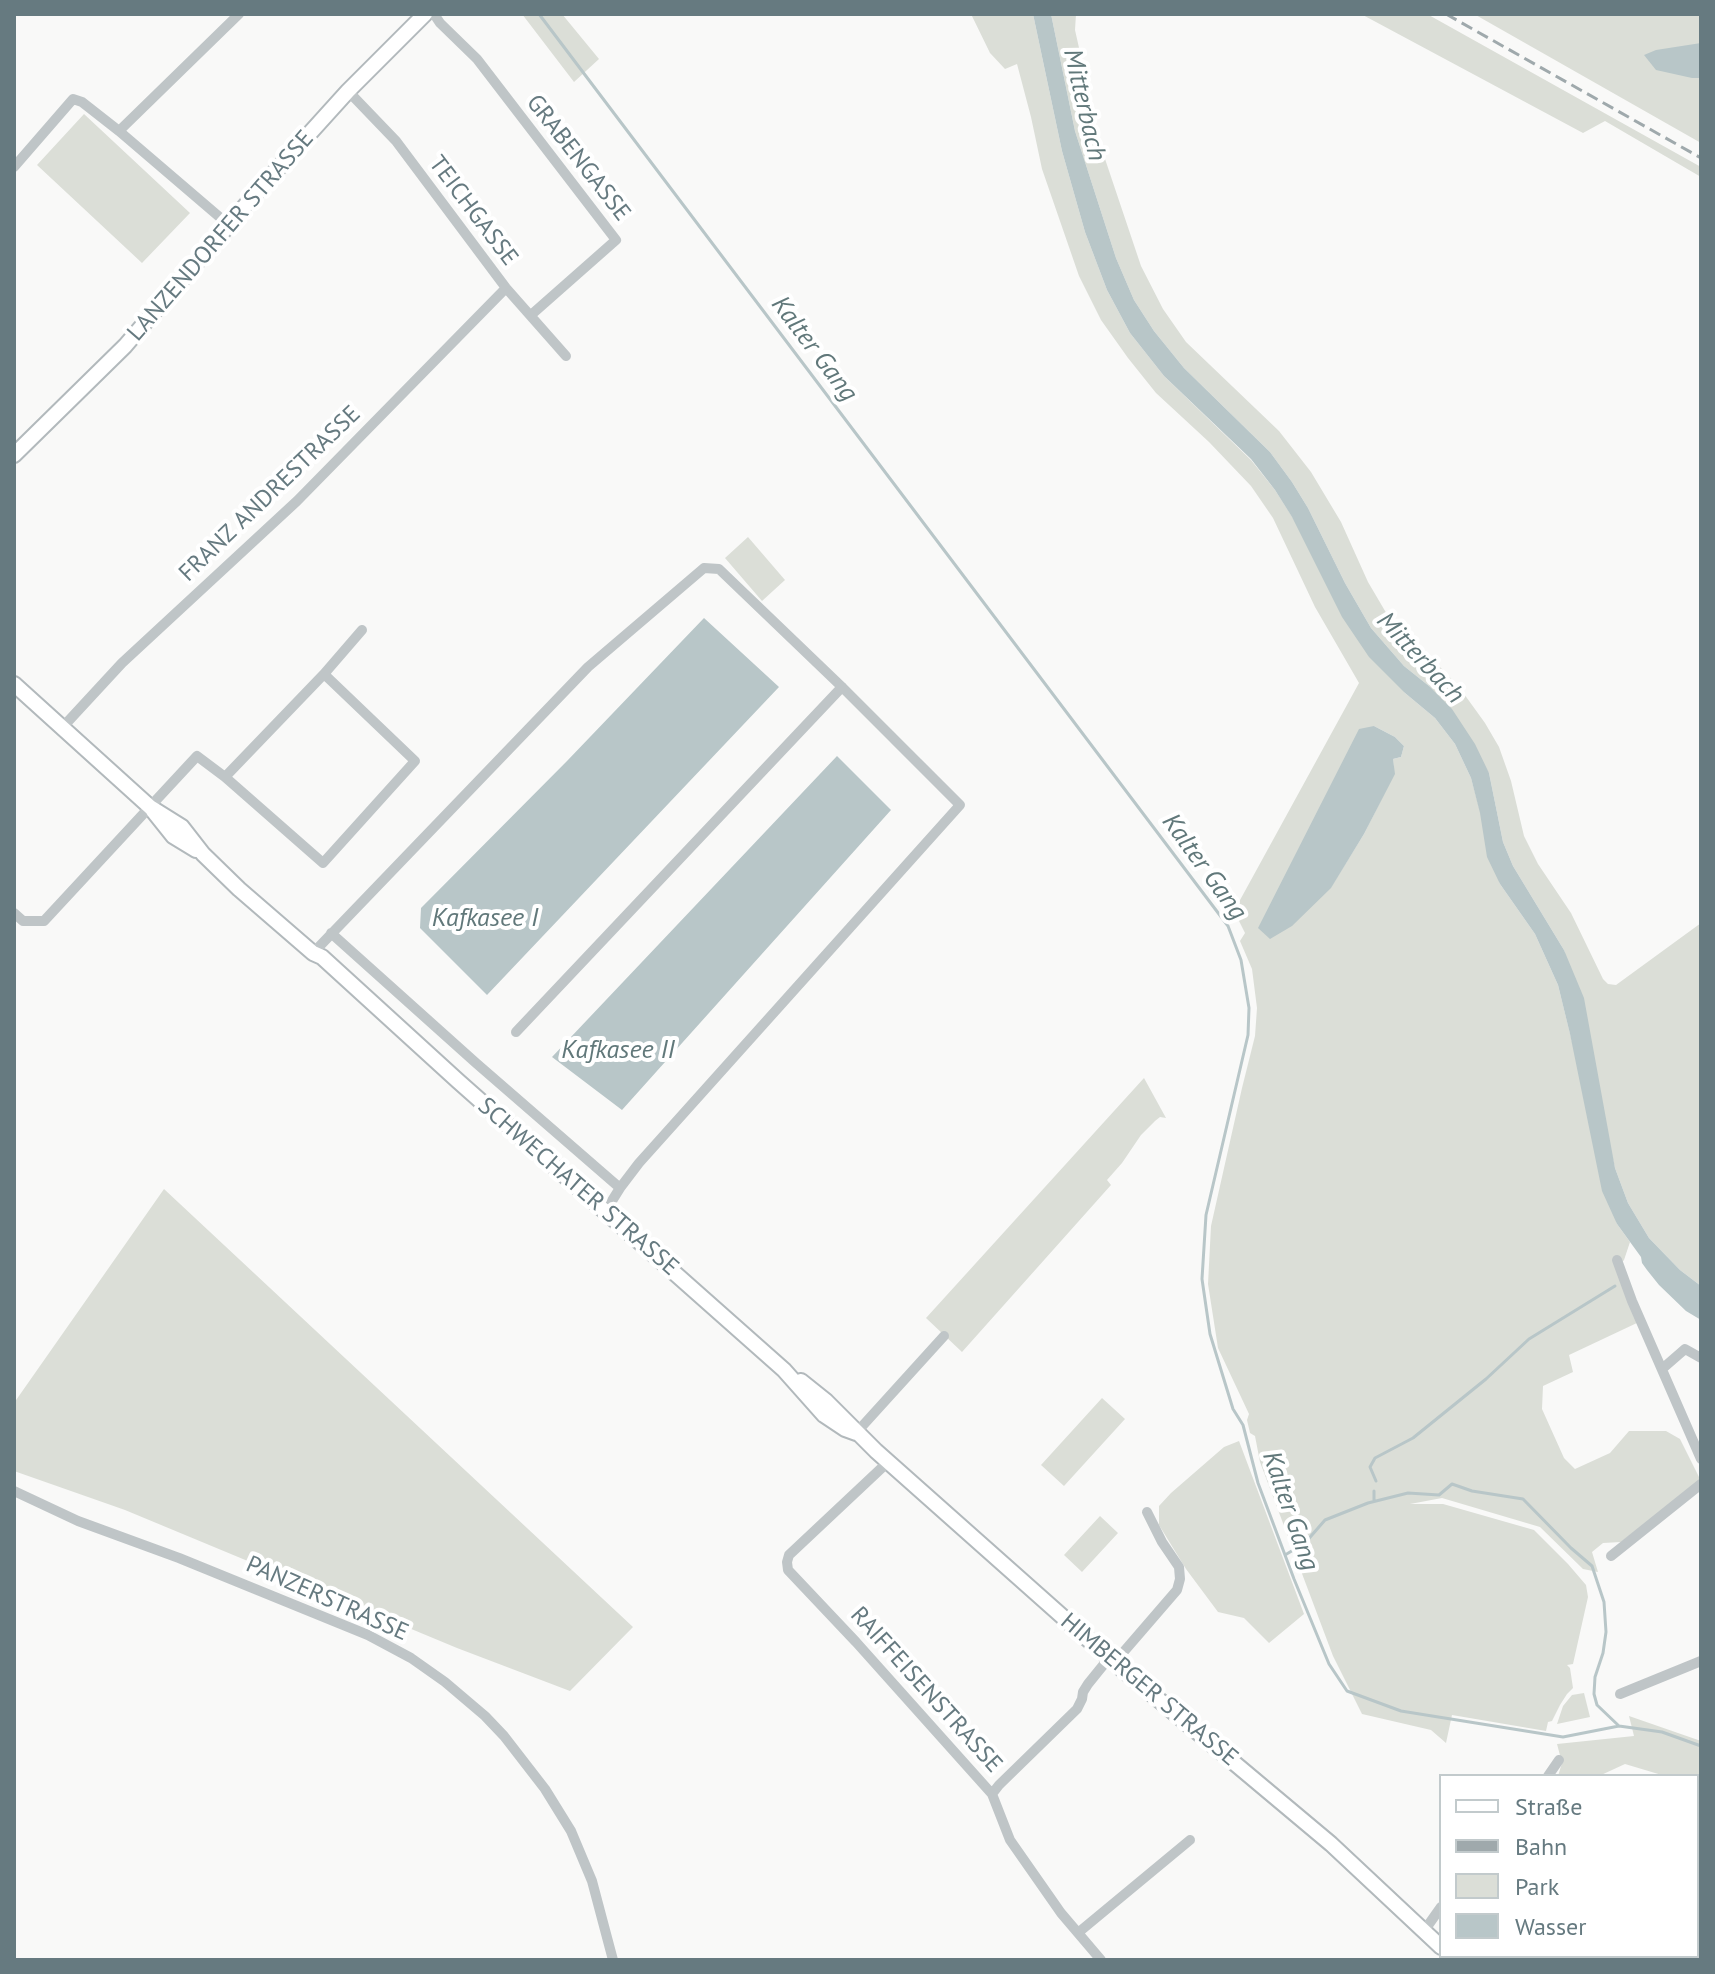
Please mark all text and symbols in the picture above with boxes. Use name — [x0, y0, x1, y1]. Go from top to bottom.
water label: Mitterbach — [1056, 46, 1112, 164]
street label: GRABENGASSE — [520, 89, 636, 227]
street label: LANZENDORFER STRASSE — [122, 125, 320, 347]
street label: TEICHGASSE — [422, 150, 524, 272]
water label: Kalter Gang — [764, 290, 864, 408]
street label: FRANZ ANDRESTRASSE — [173, 400, 367, 588]
water label: Mitterbach — [1370, 606, 1470, 710]
water label: Kalter Gang — [1155, 808, 1253, 926]
water label: Kafkasee I — [432, 903, 538, 935]
water label: Kafkasee II — [561, 1035, 675, 1067]
street label: SCHWECHATER STRASSE — [472, 1092, 684, 1282]
water label: Kalter Gang — [1255, 1447, 1325, 1575]
street label: PANZERSTRASSE — [241, 1550, 413, 1648]
street label: RAIFFEISENSTRASSE — [844, 1601, 1008, 1779]
street label: HIMBERGER STRASSE — [1055, 1607, 1243, 1773]
legend — [1439, 1774, 1699, 1958]
text: Straße — [1515, 1791, 1582, 1822]
text: Bahn — [1515, 1831, 1567, 1862]
text: Park — [1515, 1871, 1559, 1902]
text: Wasser — [1515, 1911, 1586, 1942]

